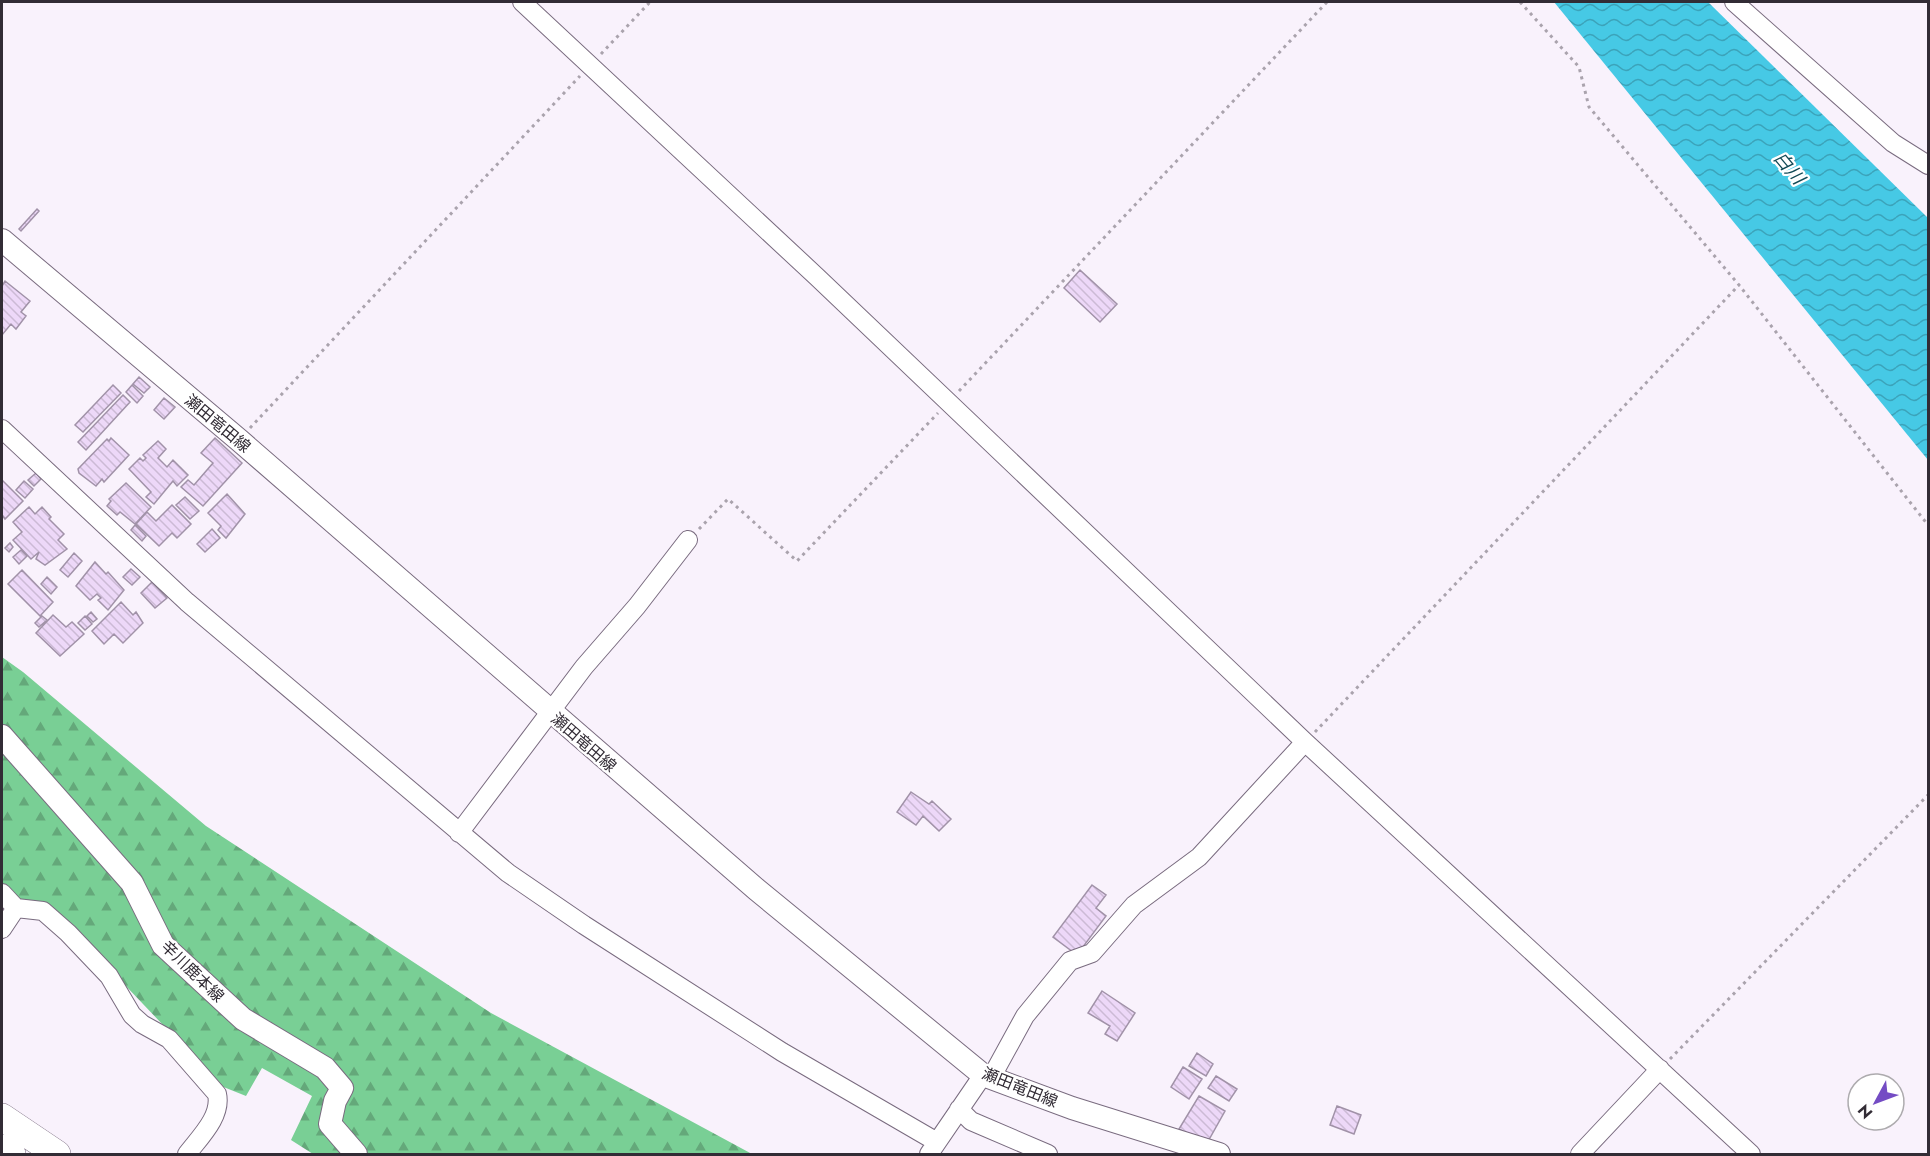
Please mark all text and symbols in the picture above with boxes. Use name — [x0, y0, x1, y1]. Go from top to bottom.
water label: 白川 — [1767, 146, 1812, 192]
street label: 瀬田竜田線 — [180, 389, 256, 458]
street label: 瀬田竜田線 — [546, 707, 621, 777]
street label: 辛川鹿本線 — [156, 935, 229, 1007]
street label: 瀬田竜田線 — [978, 1062, 1061, 1113]
north arrow — [1846, 1072, 1906, 1132]
text: N — [1852, 1099, 1878, 1124]

